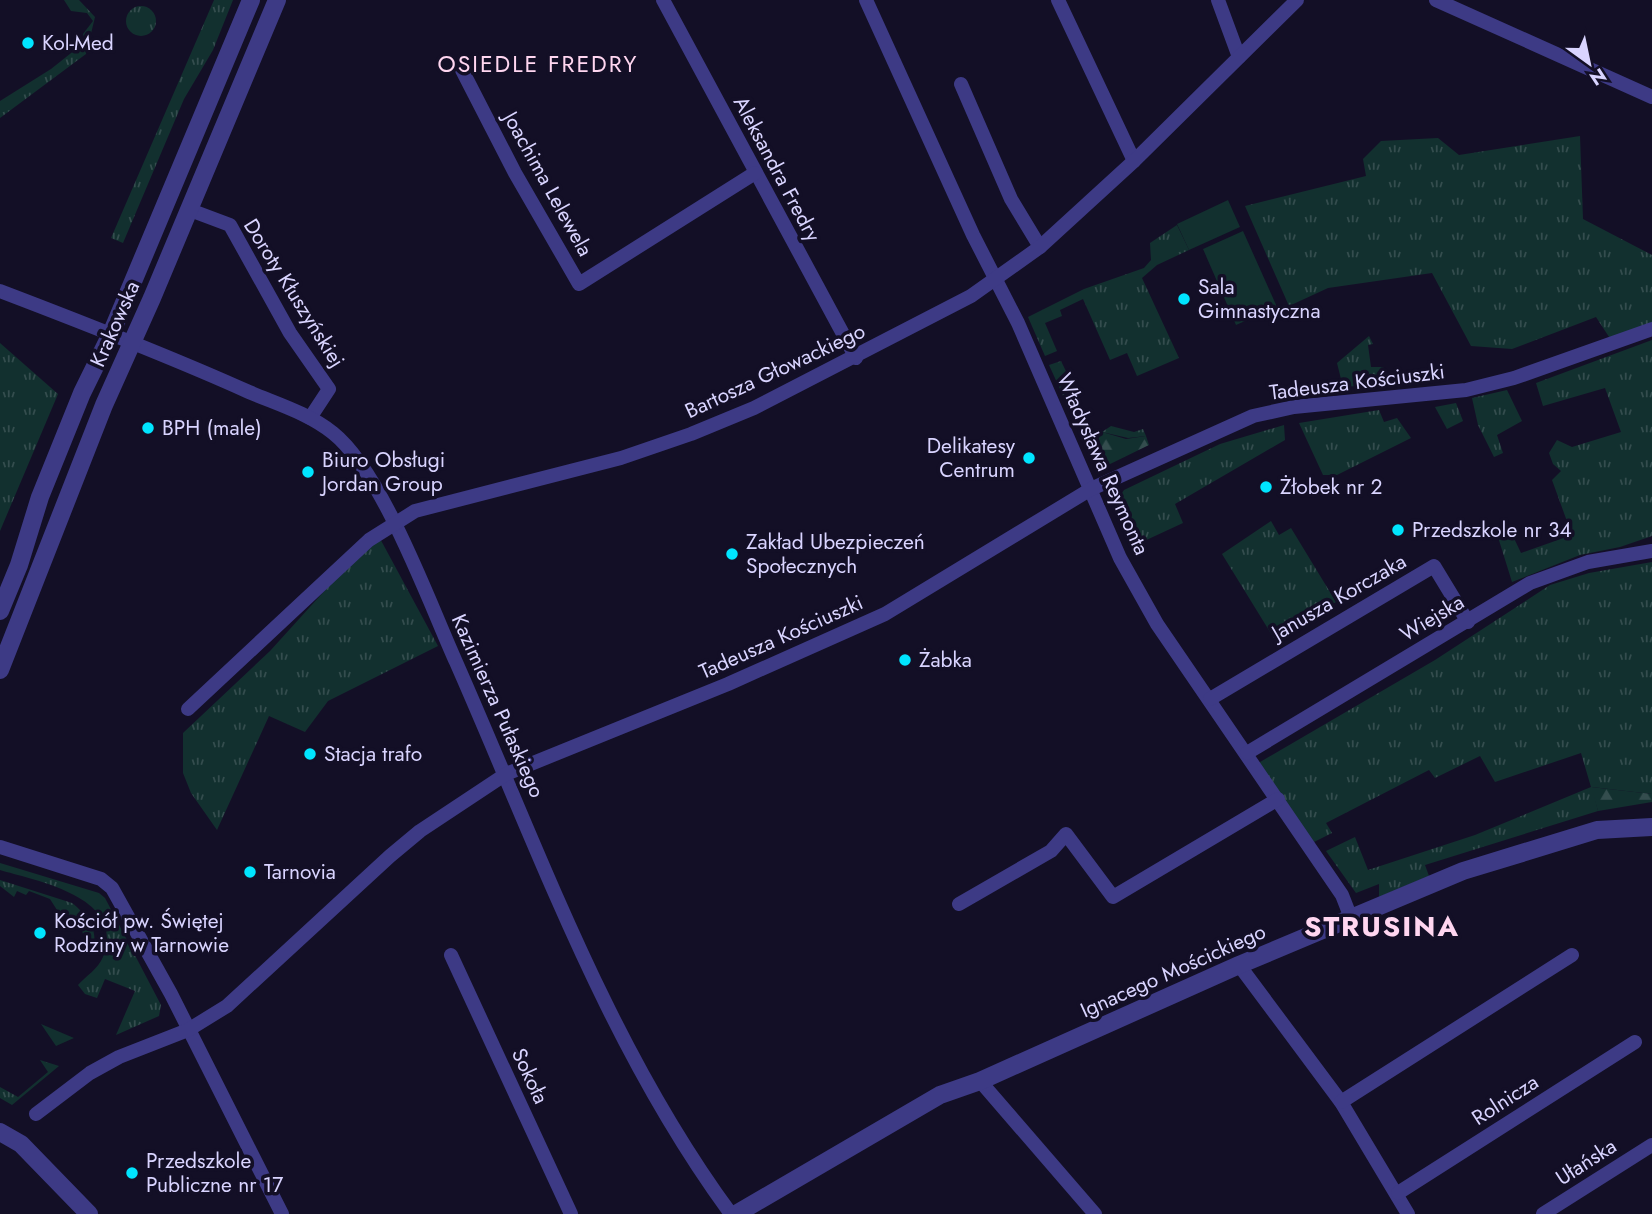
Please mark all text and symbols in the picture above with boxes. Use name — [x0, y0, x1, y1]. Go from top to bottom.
place label: Kol-Med — [42, 28, 114, 58]
north arrow — [1554, 28, 1624, 98]
marker: Kol-Med — [20, 35, 36, 51]
district label: OSIEDLE FREDRY — [437, 47, 639, 81]
text: N — [1584, 61, 1612, 92]
street label: Aleksandra Fredry — [726, 91, 828, 248]
street label: Joachima Lelewela — [494, 104, 600, 262]
street label: Doroty Kłuszyńskiej — [236, 213, 352, 373]
place label: Sala Gimnastyczna — [1198, 272, 1321, 326]
street label: Krakowska — [83, 276, 147, 372]
marker: Sala Gimnastyczna — [1176, 291, 1192, 307]
street label: Bartosza Głowackiego — [680, 316, 870, 426]
street label: Tadeusza Kościuszki — [1268, 356, 1446, 408]
street label: Władysława Reymonta — [1049, 368, 1157, 560]
place label: BPH (male) — [162, 413, 262, 443]
marker: BPH (male) — [140, 420, 156, 436]
place label: Delikatesy Centrum — [927, 431, 1016, 485]
place label: Biuro Obsługi Jordan Group — [319, 445, 445, 499]
marker: Delikatesy Centrum — [1021, 450, 1037, 466]
marker: Biuro Obsługi Jordan Group — [300, 464, 316, 480]
place label: Żłobek nr 2 — [1280, 472, 1383, 502]
marker: Żłobek nr 2 — [1258, 479, 1274, 495]
place label: Przedszkole nr 34 — [1412, 515, 1572, 545]
marker: Przedszkole nr 34 — [1390, 522, 1406, 538]
place label: Zakład Ubezpieczeń Społecznych — [746, 527, 925, 581]
marker: Zakład Ubezpieczeń Społecznych — [724, 546, 740, 562]
street label: Janusza Korczaka — [1264, 546, 1412, 649]
street label: Tadeusza Kościuszki — [694, 587, 868, 687]
street label: Wiejska — [1394, 587, 1470, 649]
street label: Kazimierza Pułaskiego — [444, 609, 552, 803]
place label: Żabka — [919, 645, 972, 675]
marker: Żabka — [897, 652, 913, 668]
place label: Stacja trafo — [324, 739, 422, 769]
marker: Stacja trafo — [302, 746, 318, 762]
place label: Tarnovia — [264, 857, 336, 887]
marker: Tarnovia — [242, 864, 258, 880]
place label: Kościół pw. Świętej Rodziny w Tarnowie — [54, 906, 229, 960]
district label: STRUSINA — [1304, 906, 1460, 947]
street label: Ignacego Mościckiego — [1075, 917, 1271, 1025]
marker: Kościół pw. Świętej Rodziny w Tarnowie — [32, 925, 48, 941]
street label: Sokoła — [504, 1043, 556, 1109]
street label: Rolnicza — [1466, 1067, 1544, 1133]
street label: Ułańska — [1550, 1131, 1622, 1193]
place label: Przedszkole Publiczne nr 17 — [146, 1146, 283, 1200]
marker: Przedszkole Publiczne nr 17 — [124, 1165, 140, 1181]

